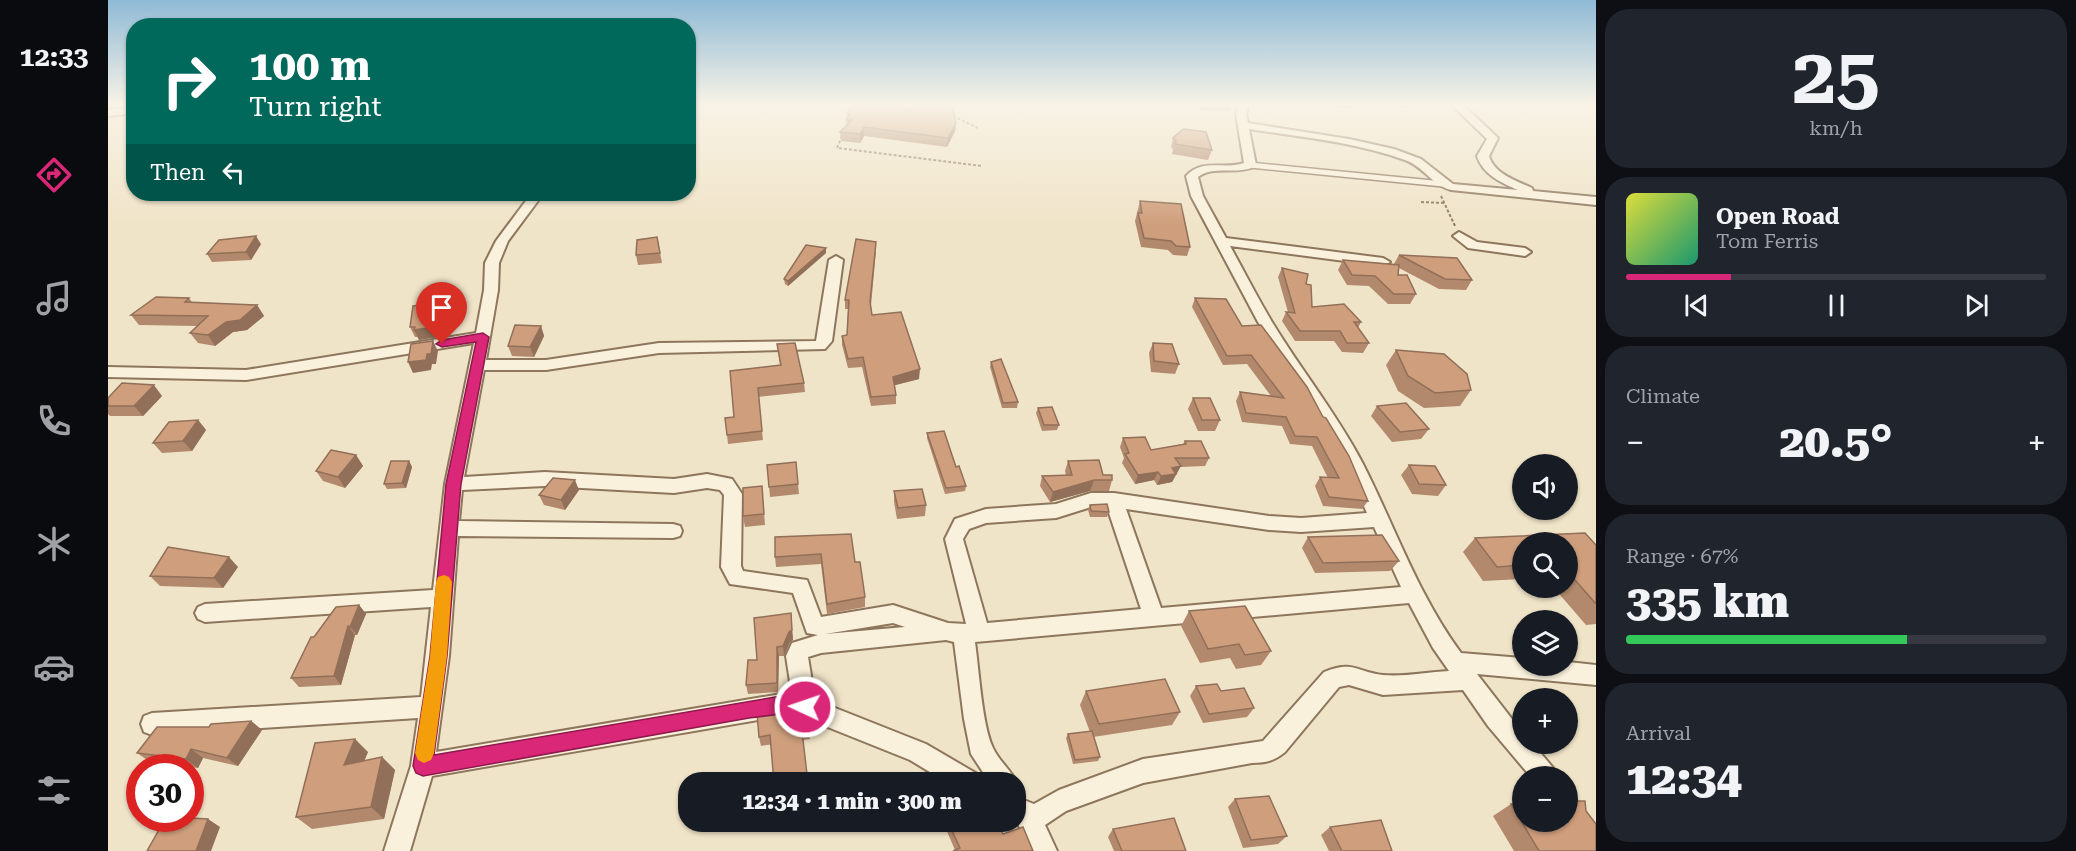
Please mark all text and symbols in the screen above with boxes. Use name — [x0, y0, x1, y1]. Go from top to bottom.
text: 25 — [1792, 31, 1880, 122]
text: 12:33 — [20, 41, 88, 73]
text: 100 m — [249, 41, 371, 90]
icon: right — [150, 42, 228, 120]
text: Turn right — [249, 91, 382, 123]
text: km/h — [1809, 116, 1863, 140]
icon: directions — [33, 154, 75, 196]
icon: left — [217, 156, 250, 189]
text: Then — [150, 160, 205, 185]
text: Open Road — [1716, 204, 1839, 229]
text: Tom Ferris — [1716, 229, 1818, 253]
icon: music — [33, 277, 75, 319]
pin — [416, 282, 467, 344]
icon: previous — [1680, 289, 1713, 322]
icon: pause — [1820, 289, 1853, 322]
icon: next — [1960, 289, 1993, 322]
icon: arrive — [425, 291, 458, 324]
text: Climate — [1626, 384, 1700, 408]
icon: phone — [33, 400, 75, 442]
text: 20.5° — [1779, 415, 1893, 468]
text: − — [1626, 423, 1644, 462]
text: + — [2028, 423, 2046, 462]
map controls — [1512, 454, 1578, 832]
button: sound — [1512, 454, 1578, 520]
icon: climate — [33, 523, 75, 565]
button: search — [1512, 532, 1578, 598]
text: Range · 67% — [1626, 544, 1738, 568]
text: 335 km — [1626, 575, 1789, 628]
button: layers — [1512, 610, 1578, 676]
icon: car — [33, 646, 75, 688]
position arrow — [773, 675, 837, 739]
button: + — [1512, 688, 1578, 754]
text: Arrival — [1626, 721, 1691, 745]
text: 12:34 — [1626, 752, 1742, 805]
speed limit sign: 30 — [126, 754, 204, 832]
button: − — [1512, 766, 1578, 832]
icon: filters — [33, 769, 75, 811]
text: 12:34 · 1 min · 300 m — [742, 789, 962, 814]

